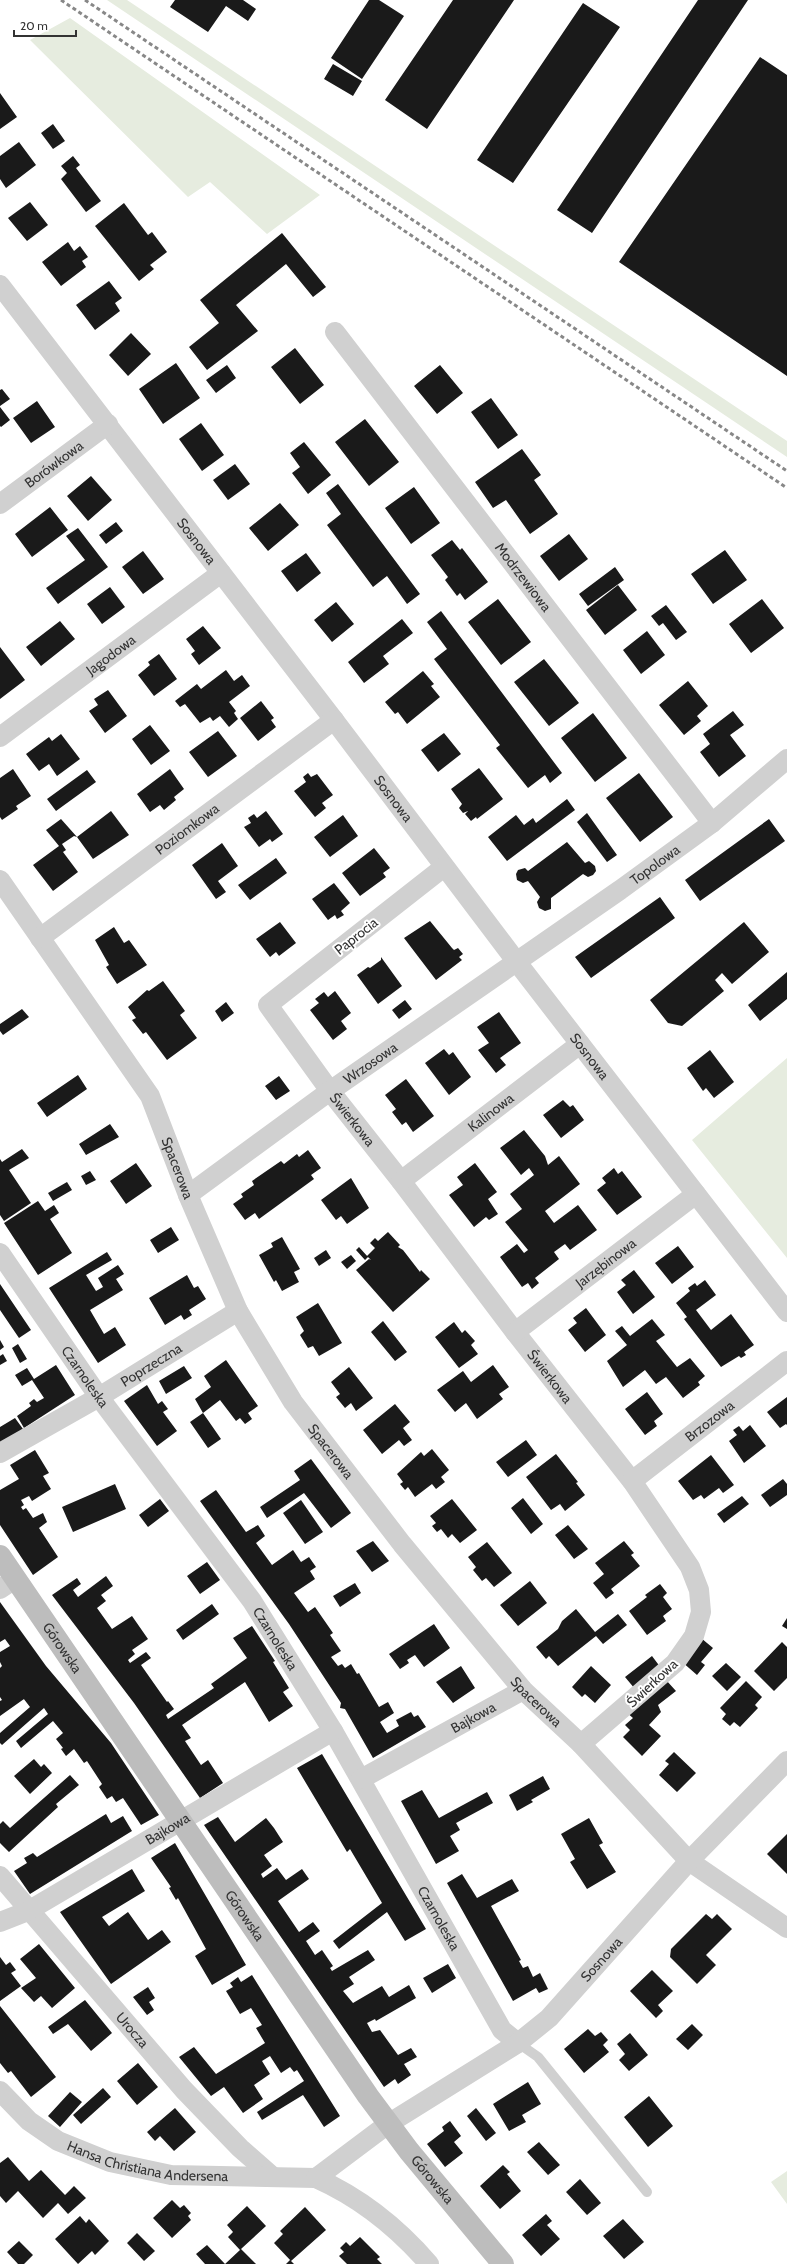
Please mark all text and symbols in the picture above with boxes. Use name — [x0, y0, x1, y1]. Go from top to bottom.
scale bar — [14, 12, 76, 38]
text: 20 m — [20, 18, 48, 33]
street label: Borówkowa — [21, 436, 87, 492]
street label: Sosnowa — [173, 514, 220, 568]
street label: Modrzewiowa — [491, 539, 556, 615]
street label: Jagodowa — [82, 630, 139, 680]
street label: Sosnowa — [370, 772, 417, 826]
street label: Poziomkowa — [151, 799, 223, 859]
street label: Topolowa — [626, 840, 684, 889]
street label: Paprocia — [331, 913, 382, 959]
street label: Sosnowa — [566, 1030, 613, 1084]
street label: Wrzosowa — [340, 1038, 401, 1088]
street label: Świerkowa — [326, 1089, 379, 1150]
street label: Kalinowa — [464, 1089, 518, 1136]
street label: Spacerowa — [158, 1134, 198, 1202]
street label: Jarzębinowa — [571, 1234, 640, 1292]
street label: Poprzeczna — [117, 1339, 185, 1391]
street label: Czarnoleska — [57, 1342, 113, 1411]
street label: Świerkowa — [523, 1346, 577, 1407]
street label: Brzozowa — [681, 1396, 738, 1446]
street label: Spacerowa — [304, 1420, 358, 1483]
street label: Czarnoleska — [249, 1604, 302, 1674]
street label: Górowska — [39, 1619, 86, 1677]
street label: Świerkowa — [623, 1655, 681, 1711]
street label: Spacerowa — [507, 1673, 566, 1731]
street label: Bajkowa — [448, 1698, 499, 1737]
street label: Bajkowa — [142, 1808, 193, 1849]
street label: Czarnoleska — [414, 1883, 464, 1954]
street label: Górowska — [221, 1887, 269, 1945]
street label: Sosnowa — [577, 1933, 626, 1985]
street label: Urocza — [112, 2008, 153, 2052]
street label: Hansa Christiana Andersena — [64, 2137, 229, 2185]
street label: Górowska — [407, 2151, 458, 2208]

